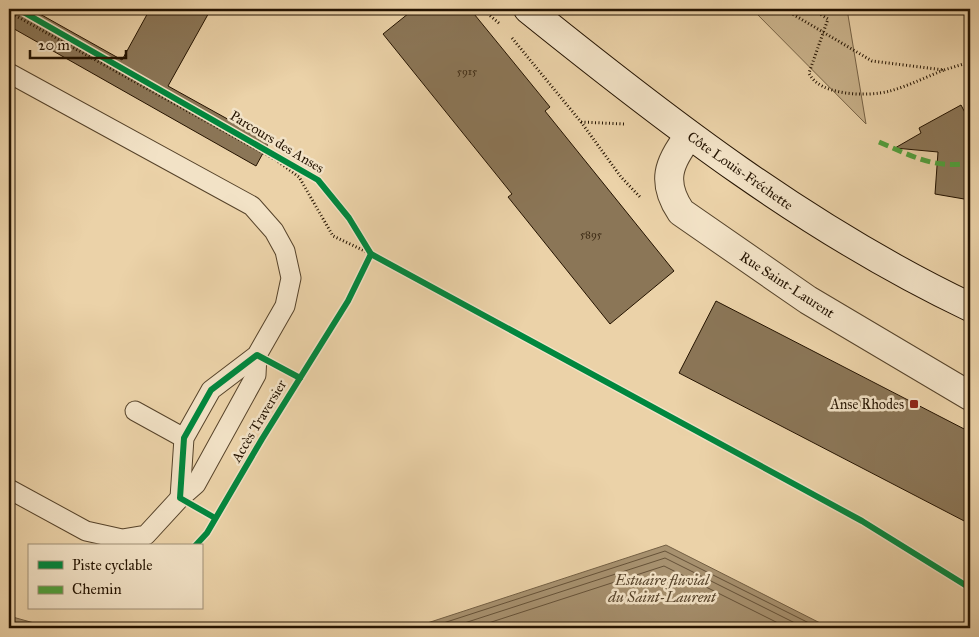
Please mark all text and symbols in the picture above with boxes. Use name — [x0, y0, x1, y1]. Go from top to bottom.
scale bar — [30, 28, 126, 60]
text: 20 m — [38, 36, 70, 54]
house number: 5915 — [457, 65, 477, 78]
street label: Parcours des Anses — [227, 107, 327, 177]
street label: Côte Louis-Fréchette — [684, 128, 796, 214]
house number: 5895 — [580, 228, 602, 241]
street label: Rue Saint-Laurent — [737, 248, 837, 322]
street label: Accès Traversier — [227, 376, 291, 466]
place label: Anse Rhodes — [829, 396, 904, 413]
marker: Anse Rhodes — [908, 398, 920, 410]
legend — [28, 544, 202, 610]
text: Piste cyclable — [72, 556, 152, 574]
water label: Estuaire fluvial du Saint-Laurent — [607, 571, 717, 606]
text: Chemin — [72, 580, 122, 598]

